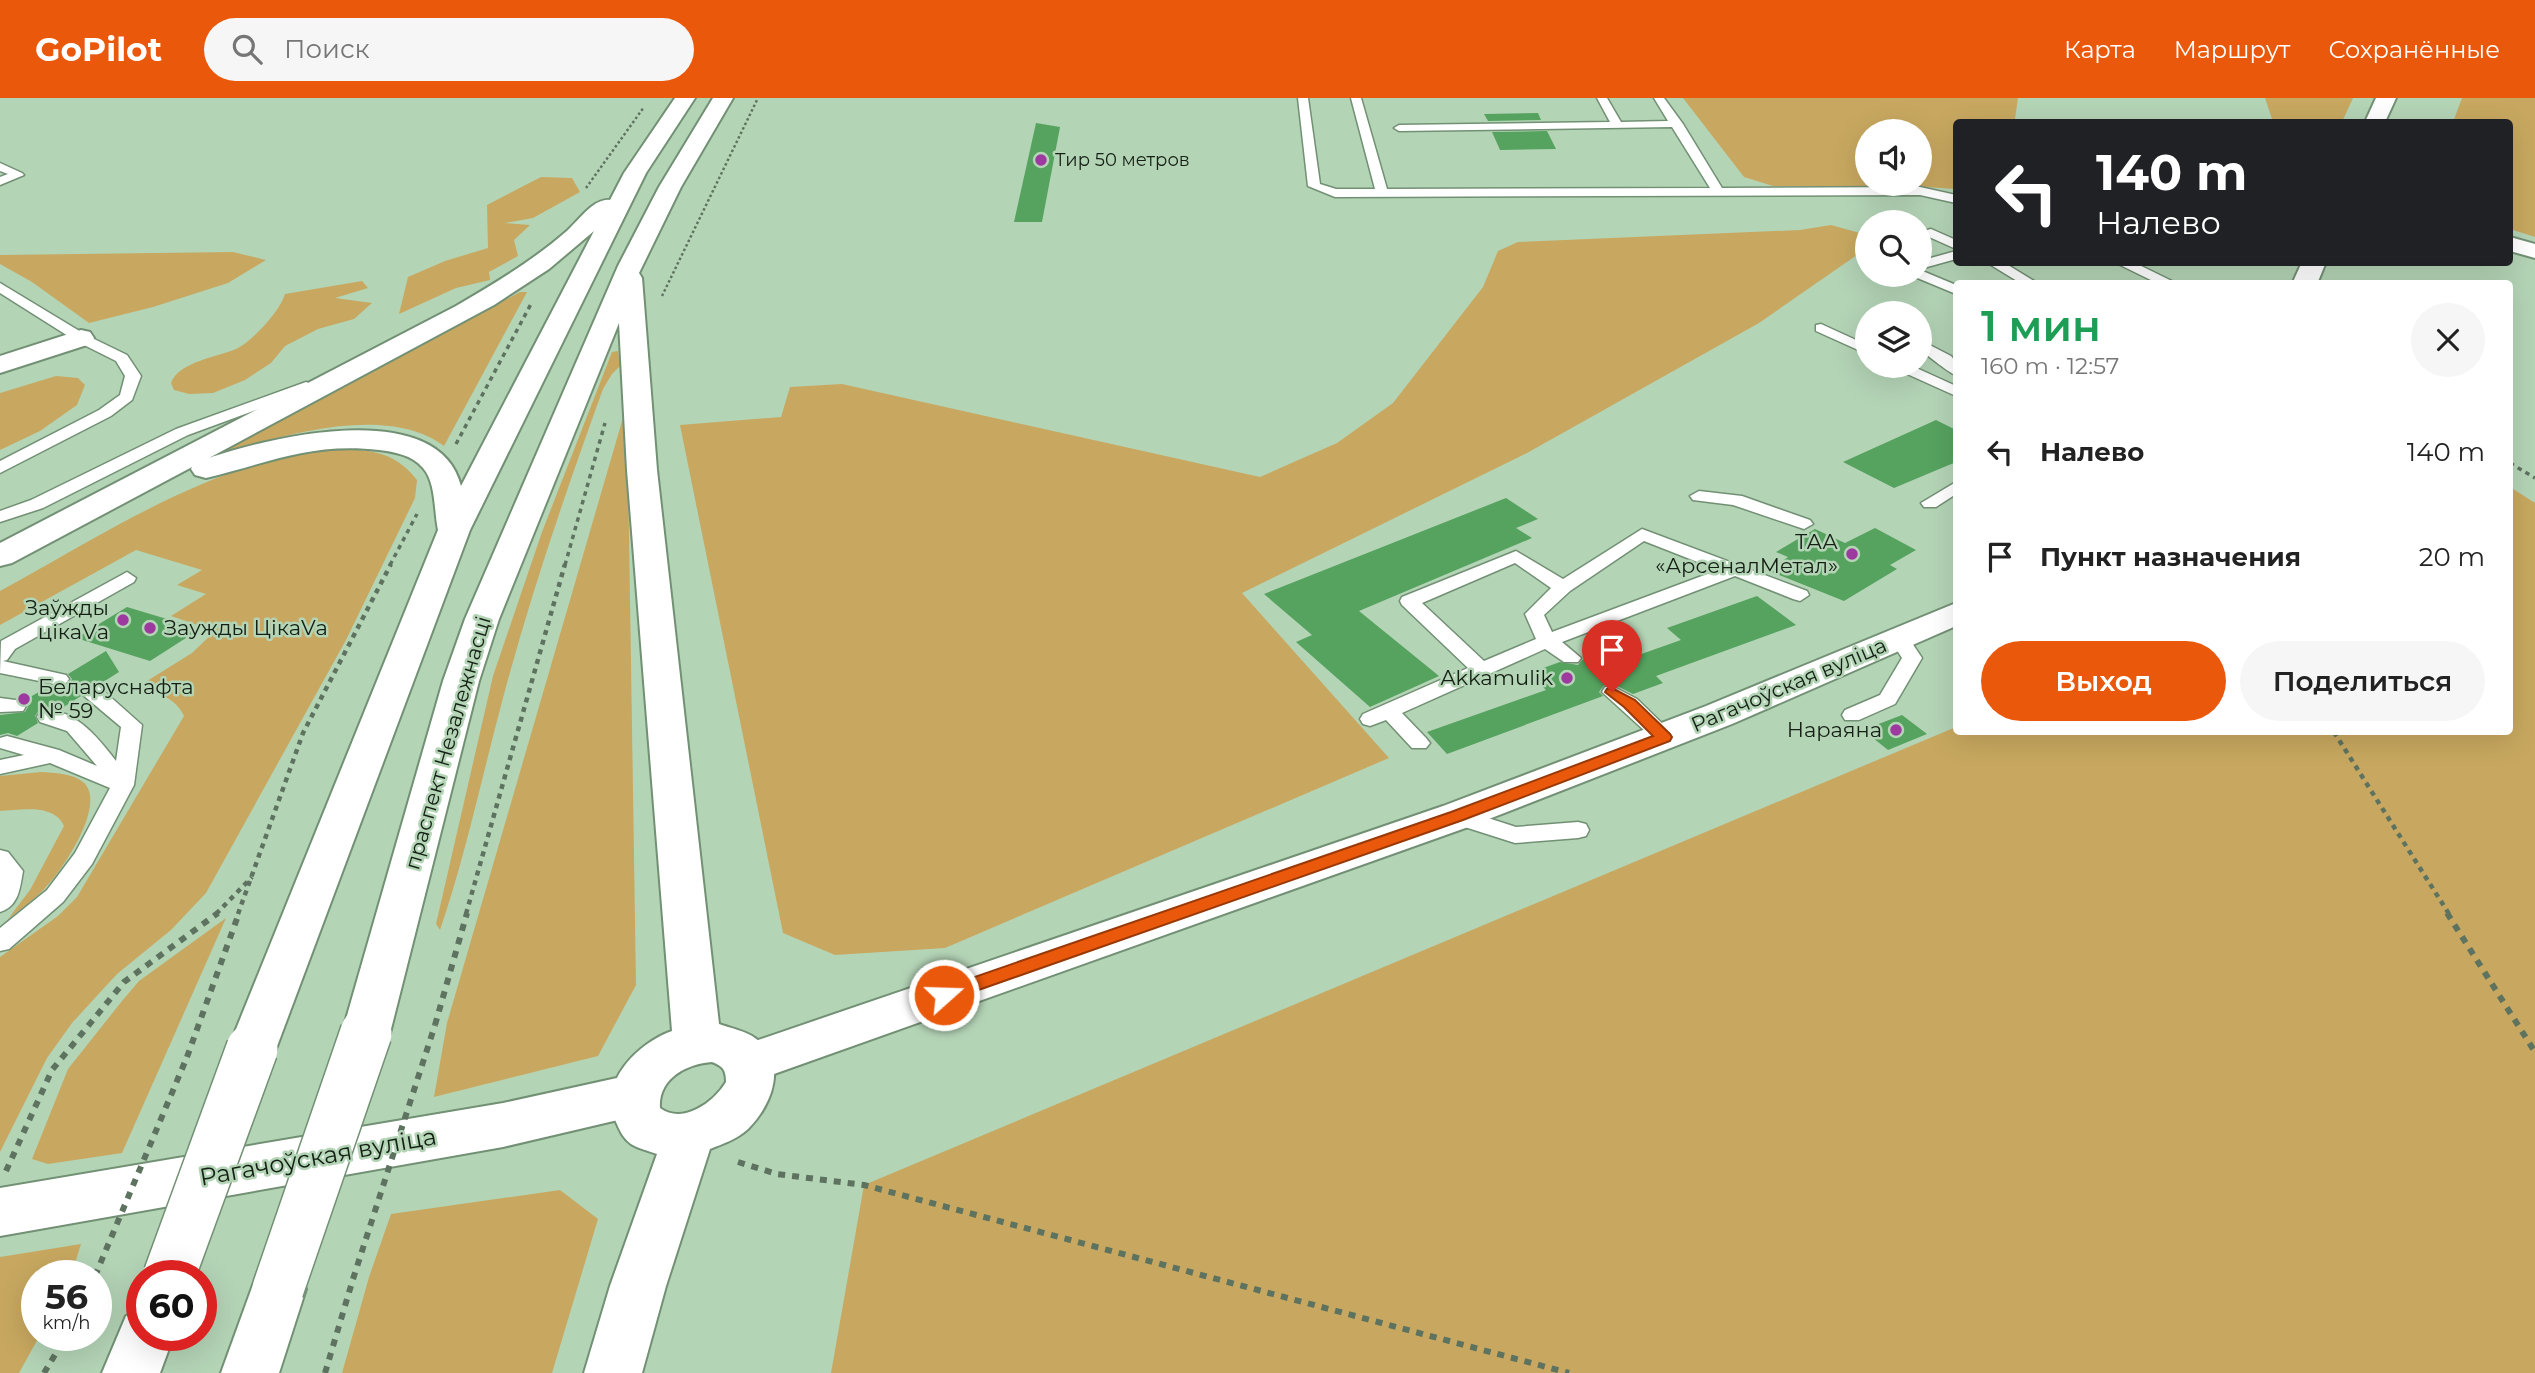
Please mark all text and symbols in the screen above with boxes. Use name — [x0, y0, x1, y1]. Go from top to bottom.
search box — [204, 18, 694, 81]
text: GoPilot — [35, 29, 162, 69]
icon: search — [228, 30, 266, 68]
text: Поиск — [284, 33, 370, 65]
text: Карта — [2064, 35, 2136, 64]
text: Маршрут — [2174, 35, 2290, 64]
text: Сохранённые — [2328, 35, 2500, 64]
map controls — [1855, 119, 1932, 378]
button: sound — [1855, 119, 1932, 196]
text: 140 m — [2096, 143, 2248, 202]
icon: left — [1981, 147, 2072, 238]
place label: Тир 50 метров — [1055, 149, 1190, 171]
marker: Тир 50 метров — [1033, 152, 1049, 168]
text: Налево — [2096, 203, 2221, 242]
button: search — [1855, 210, 1932, 287]
text: 1 мин — [1981, 300, 2101, 352]
button: layers — [1855, 301, 1932, 378]
button: close — [2411, 303, 2485, 377]
text: 160 m · 12:57 — [1981, 352, 2119, 380]
icon: left — [1981, 433, 2019, 471]
text: Налево — [2040, 436, 2144, 468]
text: 140 m — [2407, 436, 2485, 468]
place label: ТАА «АрсеналМетал» — [1655, 529, 1838, 578]
icon: arrive — [1981, 538, 2019, 576]
text: Пункт назначения — [2040, 541, 2301, 573]
text: 20 m — [2419, 541, 2485, 573]
marker: ТАА «АрсеналМетал» — [1844, 546, 1860, 562]
place label: Заўжды цікаVа — [25, 595, 109, 644]
marker: Заўжды цікаVа — [115, 612, 131, 628]
street label: праспект Незалежнасці — [399, 613, 496, 872]
place label: Заужды ЦікаVа — [164, 615, 328, 640]
marker: Заужды ЦікаVа — [142, 620, 158, 636]
pin — [1582, 620, 1642, 692]
icon: arrive — [1593, 631, 1631, 669]
street label: Рагачоўская вуліца — [1687, 632, 1890, 737]
button: Выход — [1981, 641, 2226, 721]
button: Поделиться — [2240, 641, 2485, 721]
place label: Akkamulik — [1440, 665, 1553, 690]
marker: Akkamulik — [1559, 670, 1575, 686]
place label: Беларуснафта № 59 — [38, 674, 193, 723]
marker: Беларуснафта № 59 — [16, 691, 32, 707]
place label: Нараяна — [1787, 717, 1882, 742]
marker: Нараяна — [1888, 722, 1904, 738]
position arrow — [907, 958, 981, 1032]
street label: Рагачоўская вуліца — [197, 1121, 439, 1192]
speed limit sign: 60 — [126, 1260, 217, 1351]
text: 56 — [45, 1275, 88, 1318]
text: km/h — [42, 1312, 91, 1334]

